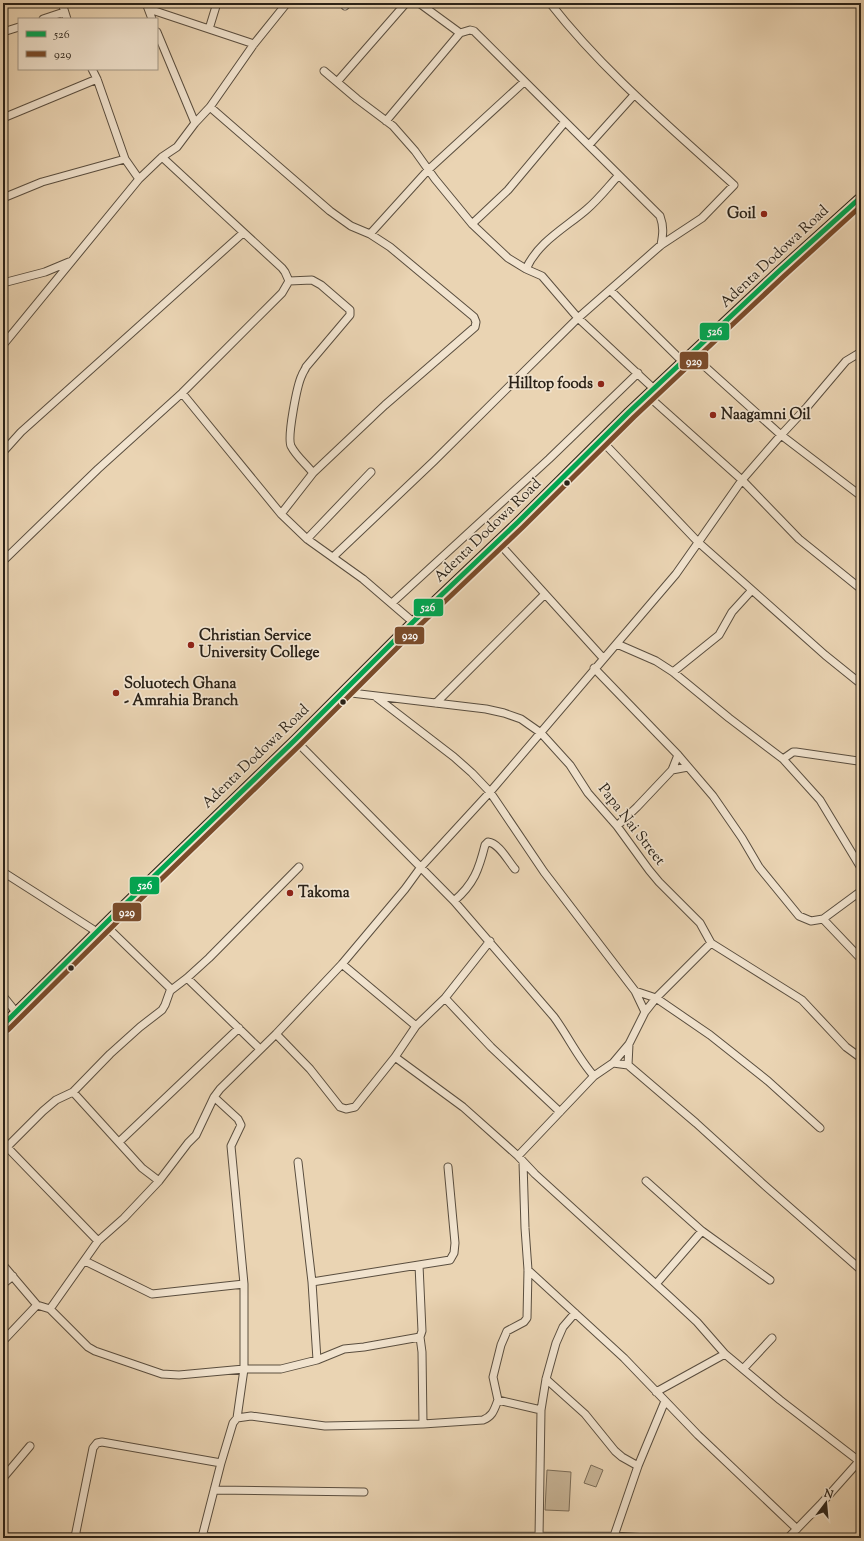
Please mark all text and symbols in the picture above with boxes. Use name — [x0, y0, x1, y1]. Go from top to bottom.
legend — [18, 18, 158, 70]
text: 526 — [53, 26, 70, 44]
text: 929 — [54, 46, 71, 64]
street label: Adenta Dodowa Road — [716, 201, 834, 313]
place label: Goil — [727, 204, 757, 225]
marker: Goil — [759, 209, 769, 219]
line badge: 526 — [699, 322, 730, 341]
text: 526 — [707, 324, 723, 340]
line badge: 929 — [679, 351, 709, 370]
text: 929 — [686, 354, 703, 370]
place label: Hilltop foods — [508, 374, 593, 395]
marker: Hilltop foods — [596, 379, 606, 389]
place label: Naagamni Oil — [721, 405, 812, 426]
marker: Naagamni Oil — [708, 410, 718, 420]
street label: Adenta Dodowa Road — [430, 474, 547, 588]
unlabelled marker — [562, 478, 572, 488]
line badge: 526 — [413, 598, 444, 617]
text: 526 — [420, 600, 436, 616]
place label: Christian Service University College — [199, 626, 319, 664]
line badge: 929 — [394, 626, 425, 645]
text: 929 — [402, 628, 419, 644]
marker: Christian Service University College — [186, 640, 196, 650]
place label: Soluotech Ghana - Amrahia Branch — [124, 674, 239, 712]
marker: Soluotech Ghana - Amrahia Branch — [111, 688, 121, 698]
unlabelled marker — [338, 697, 348, 707]
street label: Adenta Dodowa Road — [198, 700, 315, 814]
street label: Papa Nai Street — [592, 780, 670, 870]
line badge: 526 — [129, 876, 160, 895]
text: 526 — [137, 878, 153, 894]
place label: Takoma — [298, 883, 350, 904]
marker: Takoma — [285, 888, 295, 898]
line badge: 929 — [112, 902, 142, 922]
text: 929 — [119, 905, 136, 921]
unlabelled marker — [66, 963, 76, 973]
north arrow — [806, 1483, 846, 1523]
text: N — [821, 1485, 835, 1503]

